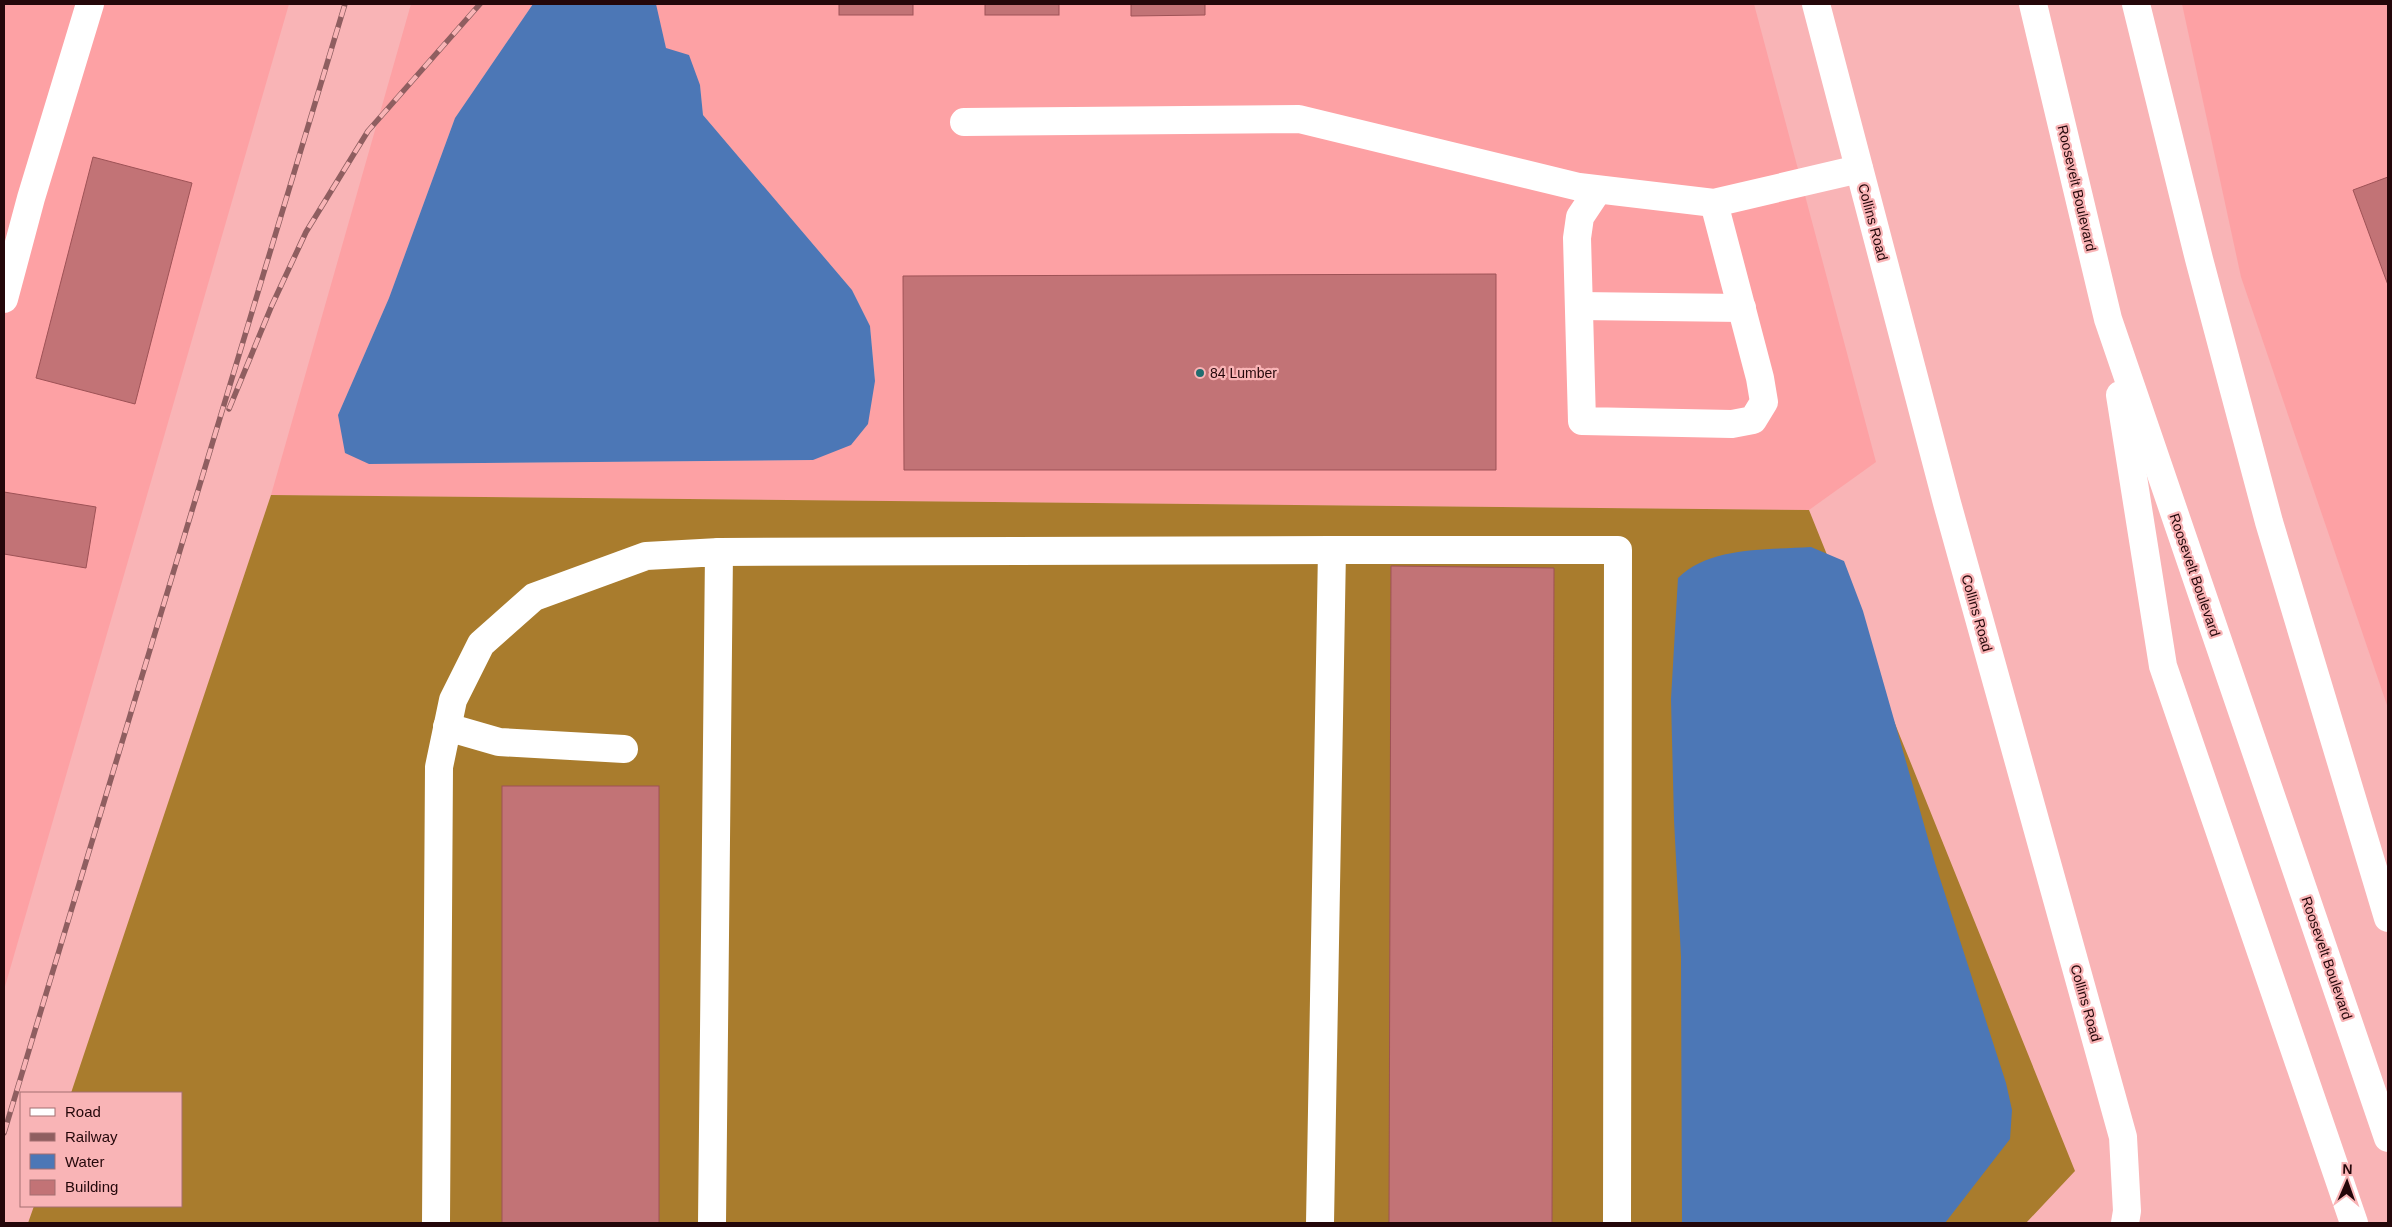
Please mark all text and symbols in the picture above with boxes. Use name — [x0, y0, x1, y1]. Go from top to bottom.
street label: Roosevelt Boulevard — [2055, 123, 2099, 253]
street label: Collins Road — [1855, 182, 1891, 262]
place label: 84 Lumber — [1210, 365, 1277, 381]
marker: 84 Lumber — [1194, 367, 1206, 379]
street label: Roosevelt Boulevard — [2166, 511, 2224, 639]
street label: Collins Road — [1958, 573, 1996, 653]
street label: Roosevelt Boulevard — [2298, 894, 2356, 1022]
street label: Collins Road — [2067, 963, 2105, 1043]
legend — [20, 1092, 182, 1207]
text: Road — [65, 1103, 101, 1120]
text: Railway — [65, 1128, 118, 1145]
text: Water — [65, 1153, 104, 1170]
north arrow — [2322, 1157, 2372, 1207]
text: N — [2342, 1161, 2353, 1177]
text: Building — [65, 1178, 118, 1195]

